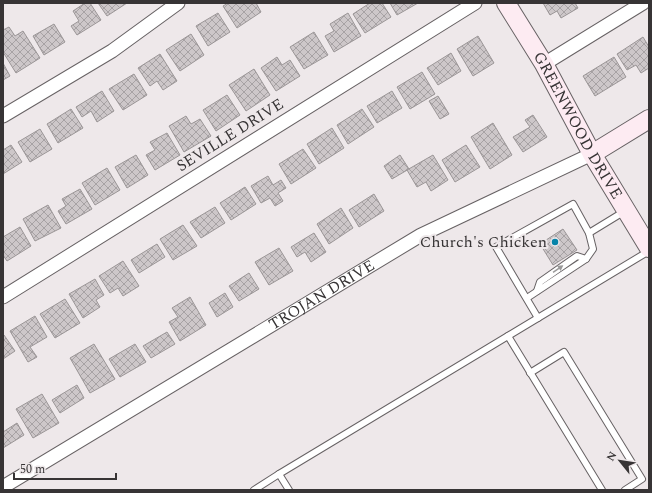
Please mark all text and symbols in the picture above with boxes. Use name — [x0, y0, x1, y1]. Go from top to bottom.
street label: GREENWOOD DRIVE — [527, 47, 629, 204]
street label: SEVILLE DRIVE — [172, 92, 288, 178]
place label: Church's Chicken — [420, 230, 547, 254]
marker: Church's Chicken — [550, 237, 560, 247]
street label: TROJAN DRIVE — [264, 254, 379, 336]
one-way arrow — [553, 265, 563, 273]
north arrow — [600, 441, 640, 481]
text: N — [602, 448, 621, 464]
scale bar — [14, 455, 116, 481]
text: 50 m — [20, 460, 45, 479]

